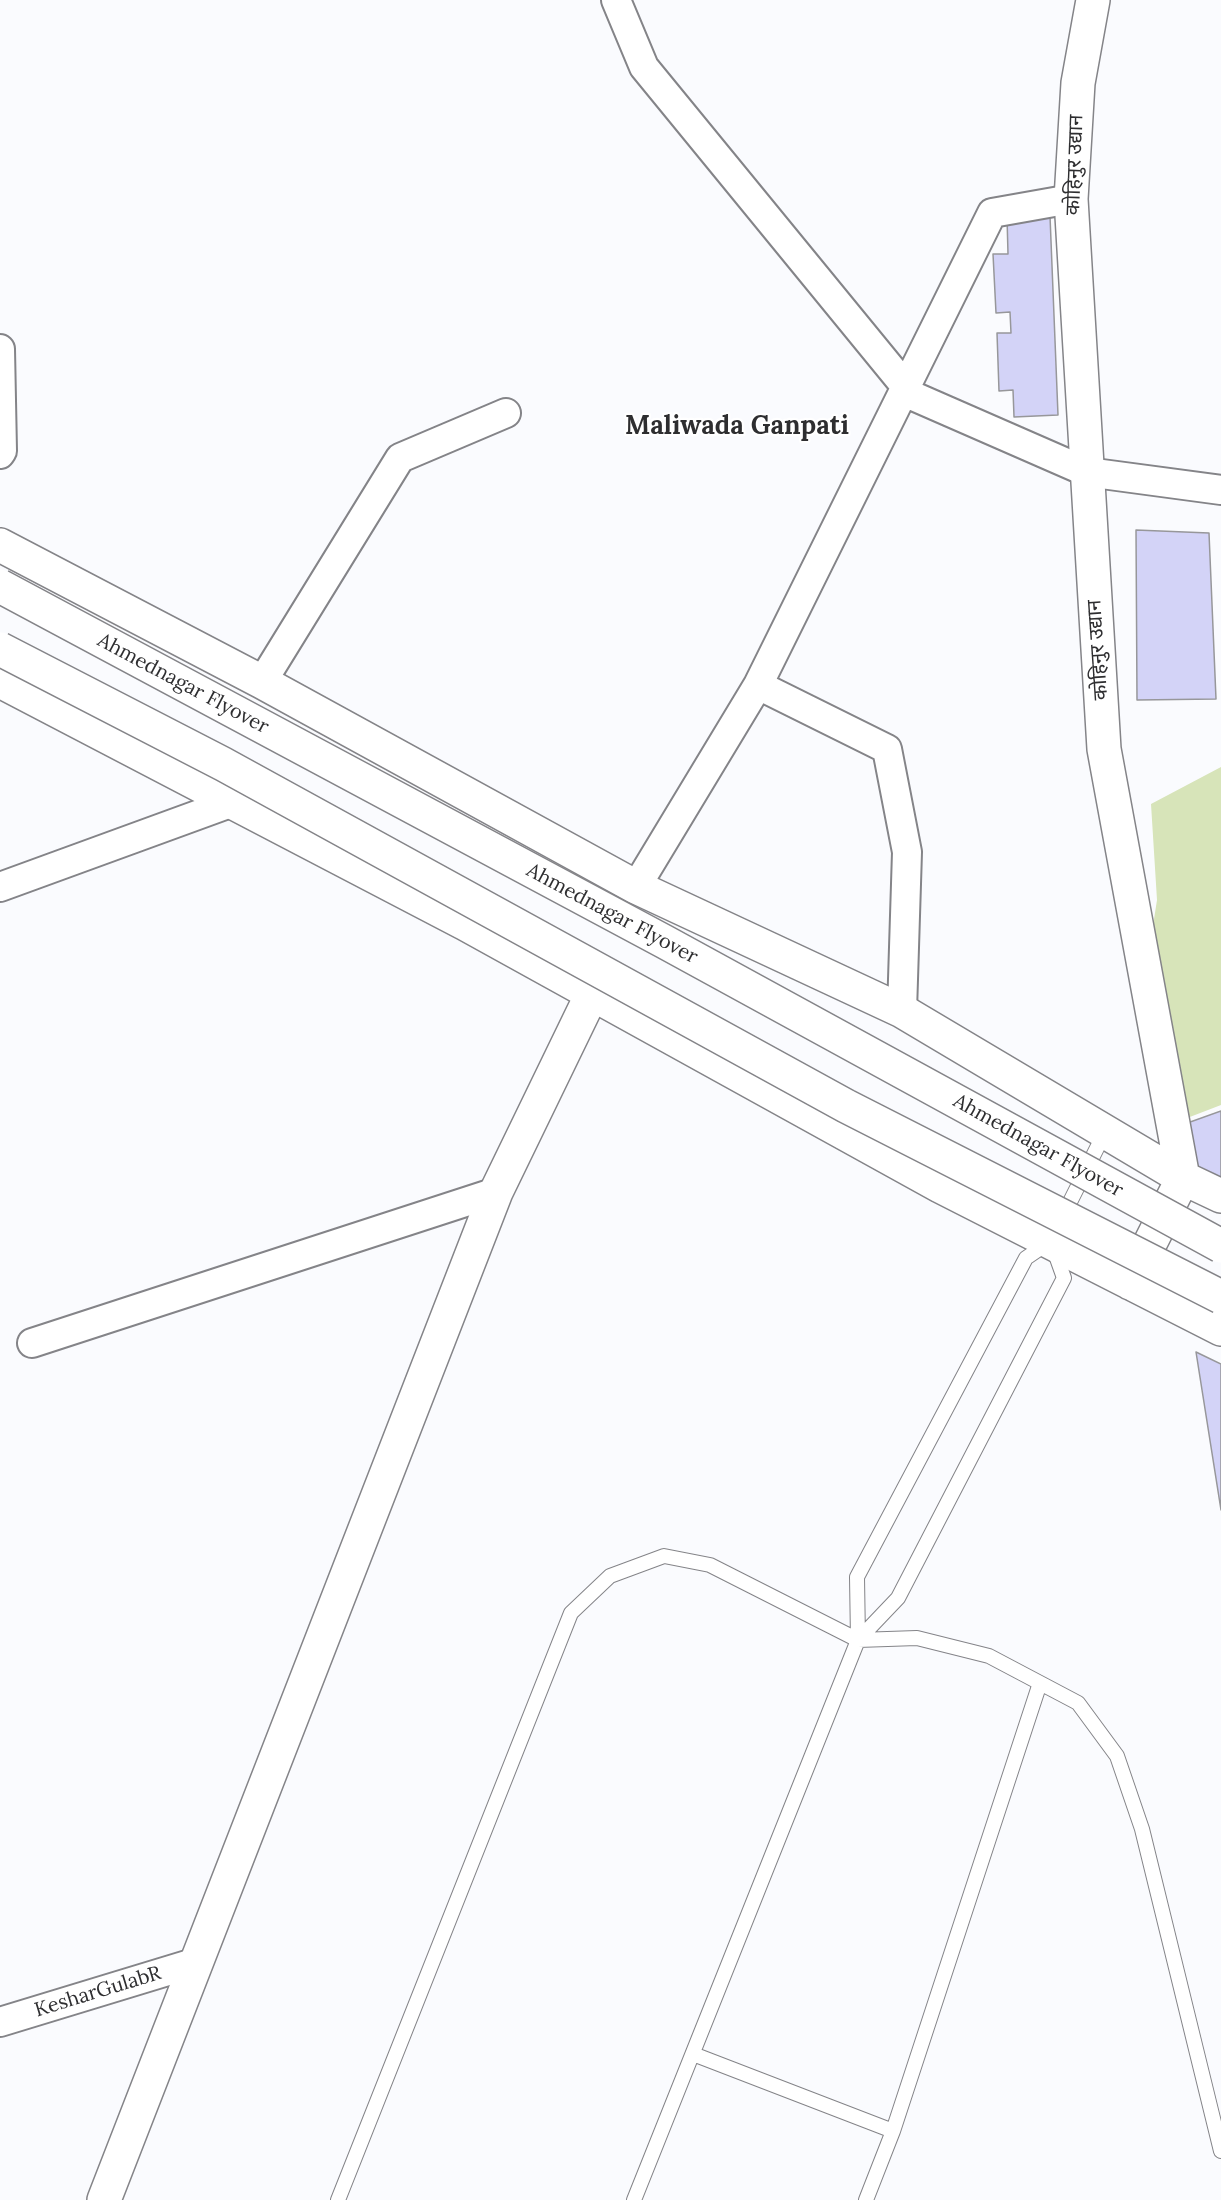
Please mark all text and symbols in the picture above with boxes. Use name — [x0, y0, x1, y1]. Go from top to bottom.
street label: कोहिनुर उद्यान — [1061, 114, 1089, 216]
district label: Maliwada Ganpati — [625, 411, 849, 443]
street label: कोहिनुर उद्यान — [1083, 599, 1113, 701]
street label: Ahmednagar Flyover — [93, 629, 273, 739]
street label: Ahmednagar Flyover — [522, 859, 702, 969]
street label: Ahmednagar Flyover — [949, 1089, 1127, 1203]
street label: KesharGulabR — [32, 1961, 164, 2023]

